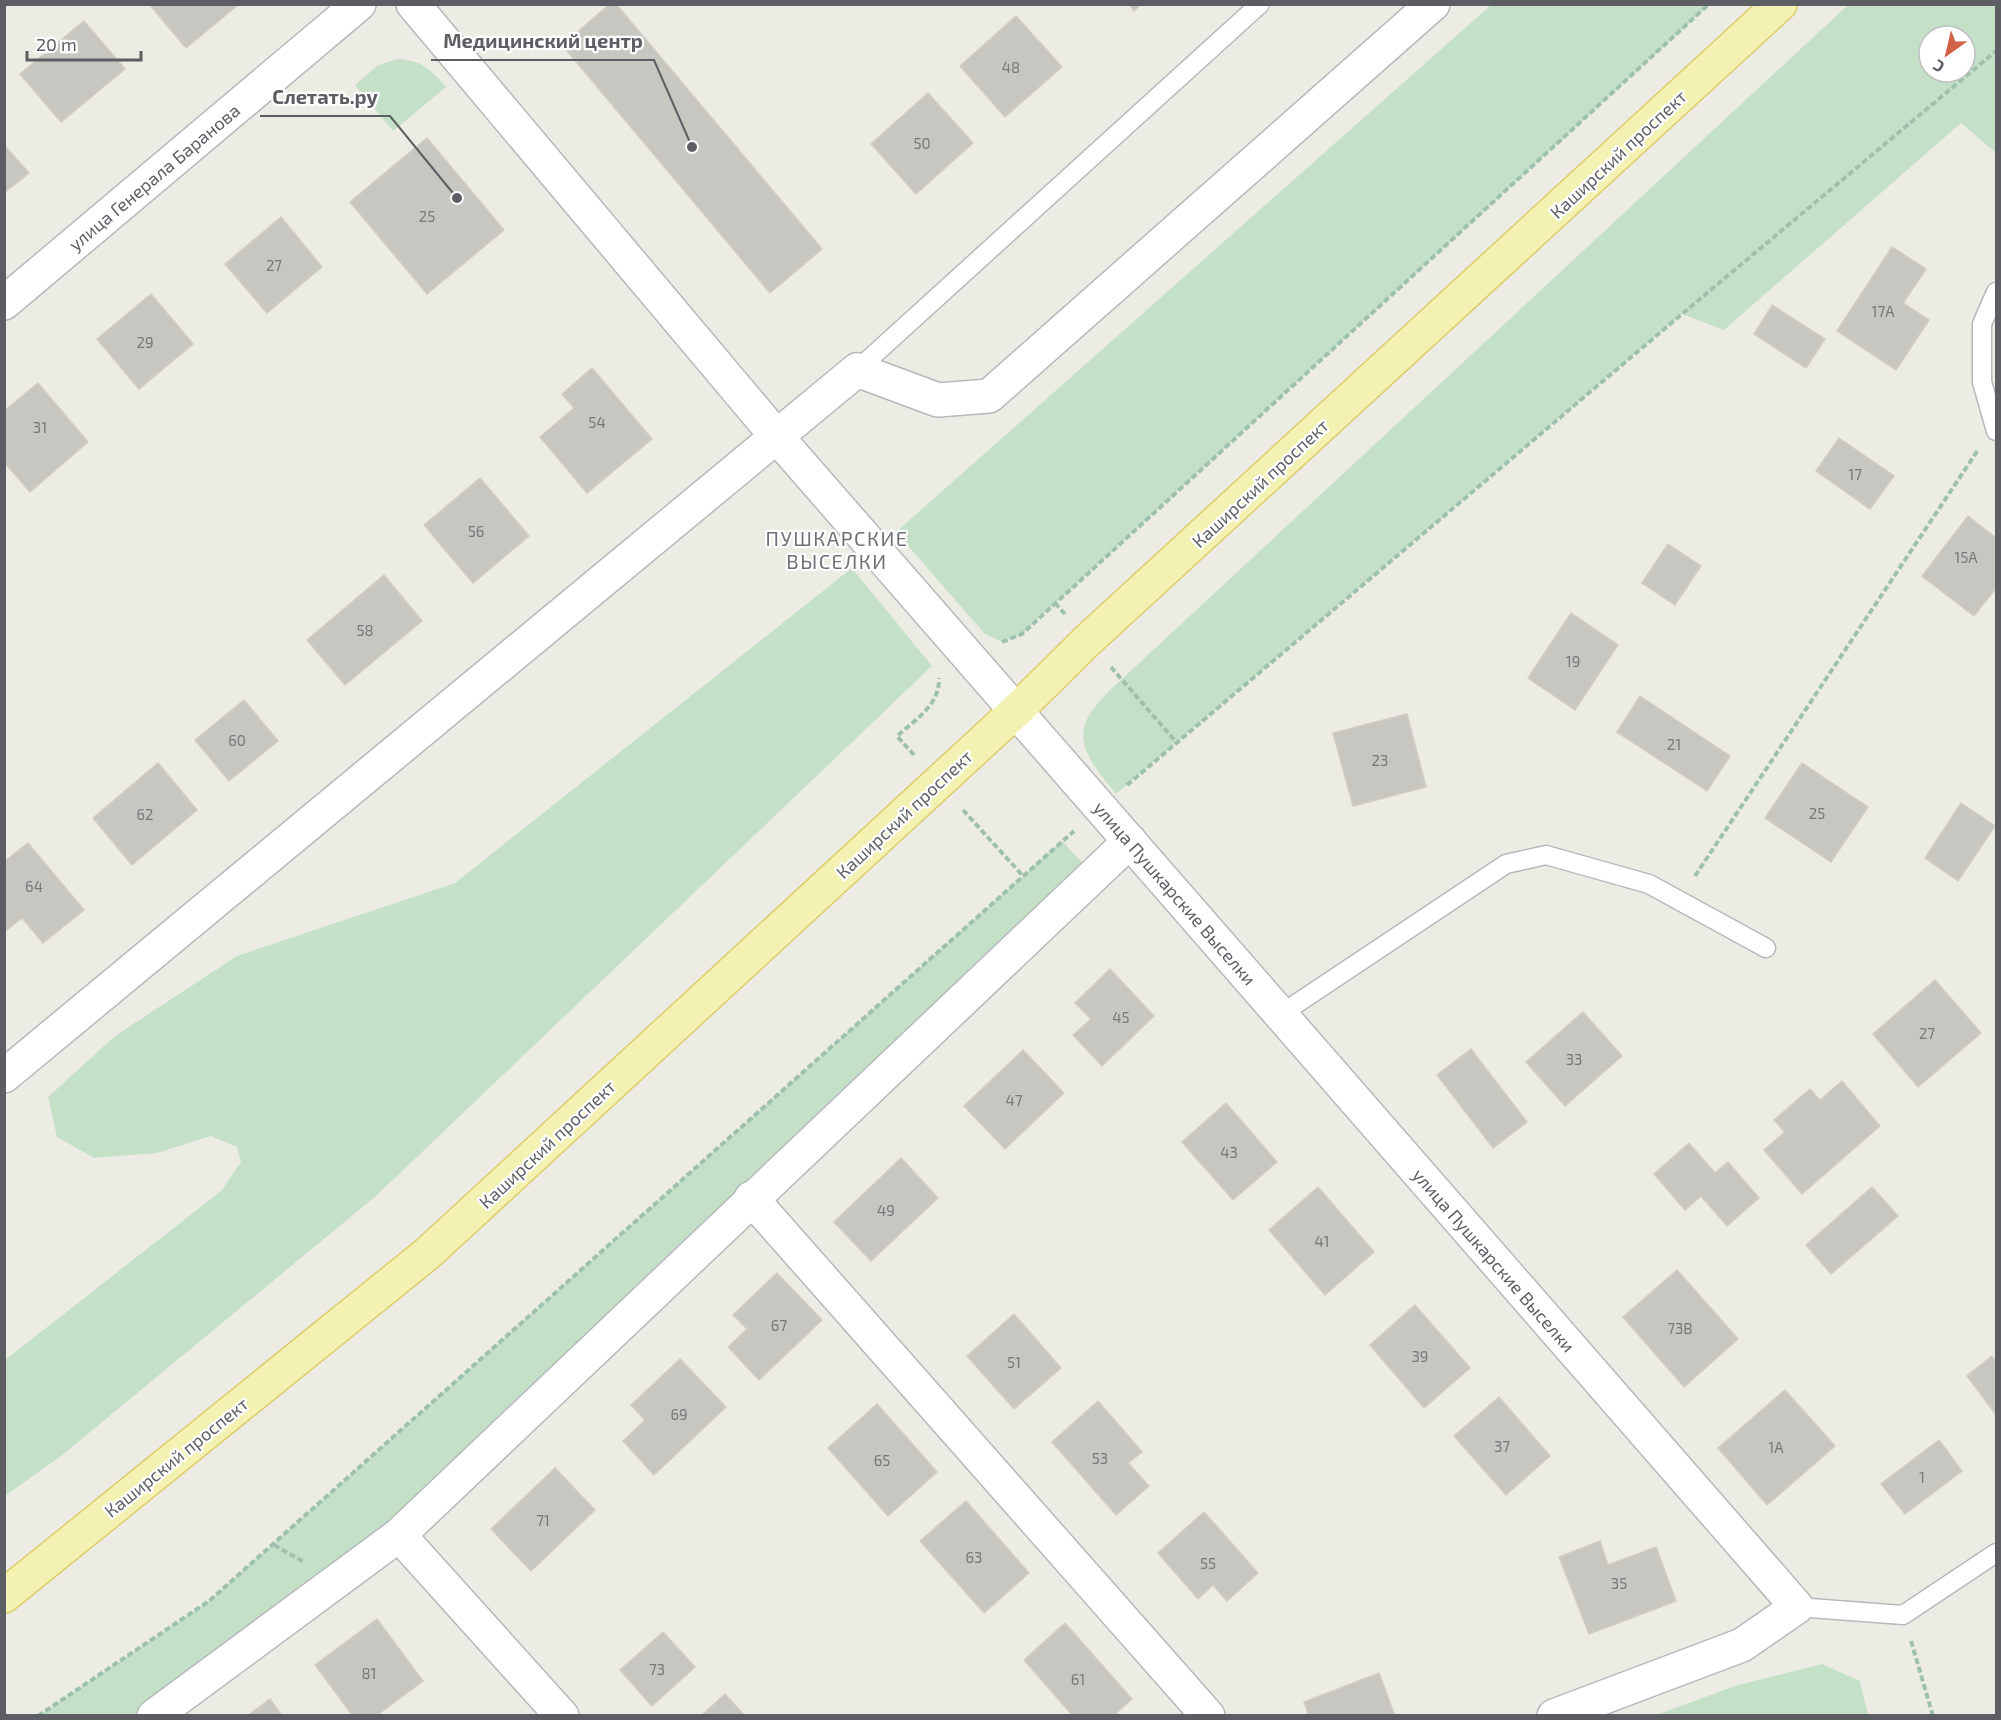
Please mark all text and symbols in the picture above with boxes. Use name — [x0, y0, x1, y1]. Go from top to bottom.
callout: Медицинский центр — [431, 22, 654, 60]
scale bar — [27, 24, 141, 62]
north arrow — [1917, 24, 1977, 84]
text: Медицинский центр — [443, 28, 643, 52]
text: 20 m — [36, 33, 77, 55]
text: С — [1929, 56, 1948, 77]
house number: 48 — [1002, 58, 1020, 76]
callout: Слетать.ру — [260, 78, 390, 116]
text: Слетать.ру — [272, 84, 378, 108]
street label: Каширский проспект — [1545, 85, 1691, 223]
street label: улица Генерала Баранова — [64, 99, 244, 255]
house number: 50 — [913, 134, 931, 152]
house number: 25 — [419, 207, 435, 225]
house number: 27 — [266, 256, 282, 274]
house number: 17А — [1872, 302, 1895, 320]
house number: 29 — [136, 333, 154, 351]
house number: 54 — [588, 413, 606, 431]
street label: Каширский проспект — [1187, 414, 1333, 552]
house number: 31 — [33, 418, 47, 436]
house number: 17 — [1848, 465, 1862, 483]
house number: 56 — [468, 522, 484, 540]
district label: ПУШКАРСКИЕ ВЫСЕЛКИ — [766, 526, 908, 573]
house number: 15А — [1954, 548, 1978, 566]
house number: 58 — [356, 621, 374, 639]
house number: 19 — [1566, 652, 1580, 670]
house number: 60 — [228, 731, 246, 749]
house number: 21 — [1667, 735, 1681, 753]
street label: Каширский проспект — [831, 745, 977, 883]
house number: 23 — [1372, 751, 1388, 769]
street label: улица Пушкарские Выселки — [1089, 797, 1261, 989]
house number: 25 — [1809, 804, 1825, 822]
house number: 62 — [136, 805, 154, 823]
house number: 64 — [25, 877, 43, 895]
house number: 45 — [1112, 1008, 1130, 1026]
house number: 27 — [1919, 1024, 1935, 1042]
house number: 33 — [1566, 1050, 1582, 1068]
street label: Каширский проспект — [474, 1075, 620, 1213]
house number: 47 — [1006, 1091, 1023, 1109]
house number: 43 — [1220, 1143, 1238, 1161]
street label: улица Пушкарские Выселки — [1408, 1164, 1580, 1356]
house number: 49 — [877, 1201, 895, 1219]
house number: 41 — [1314, 1232, 1330, 1250]
house number: 67 — [771, 1316, 787, 1334]
house number: 73В — [1667, 1319, 1693, 1337]
house number: 39 — [1412, 1347, 1428, 1365]
house number: 51 — [1007, 1353, 1021, 1371]
street label: Каширский проспект — [100, 1392, 252, 1522]
house number: 69 — [670, 1405, 688, 1423]
house number: 37 — [1494, 1437, 1510, 1455]
house number: 1А — [1768, 1438, 1784, 1456]
house number: 53 — [1092, 1449, 1108, 1467]
house number: 65 — [874, 1451, 890, 1469]
house number: 1 — [1919, 1468, 1925, 1486]
house number: 71 — [536, 1511, 550, 1529]
house number: 63 — [966, 1548, 982, 1566]
house number: 55 — [1200, 1554, 1216, 1572]
house number: 35 — [1611, 1574, 1627, 1592]
house number: 73 — [649, 1660, 665, 1678]
house number: 81 — [361, 1664, 377, 1682]
house number: 61 — [1071, 1670, 1085, 1688]

